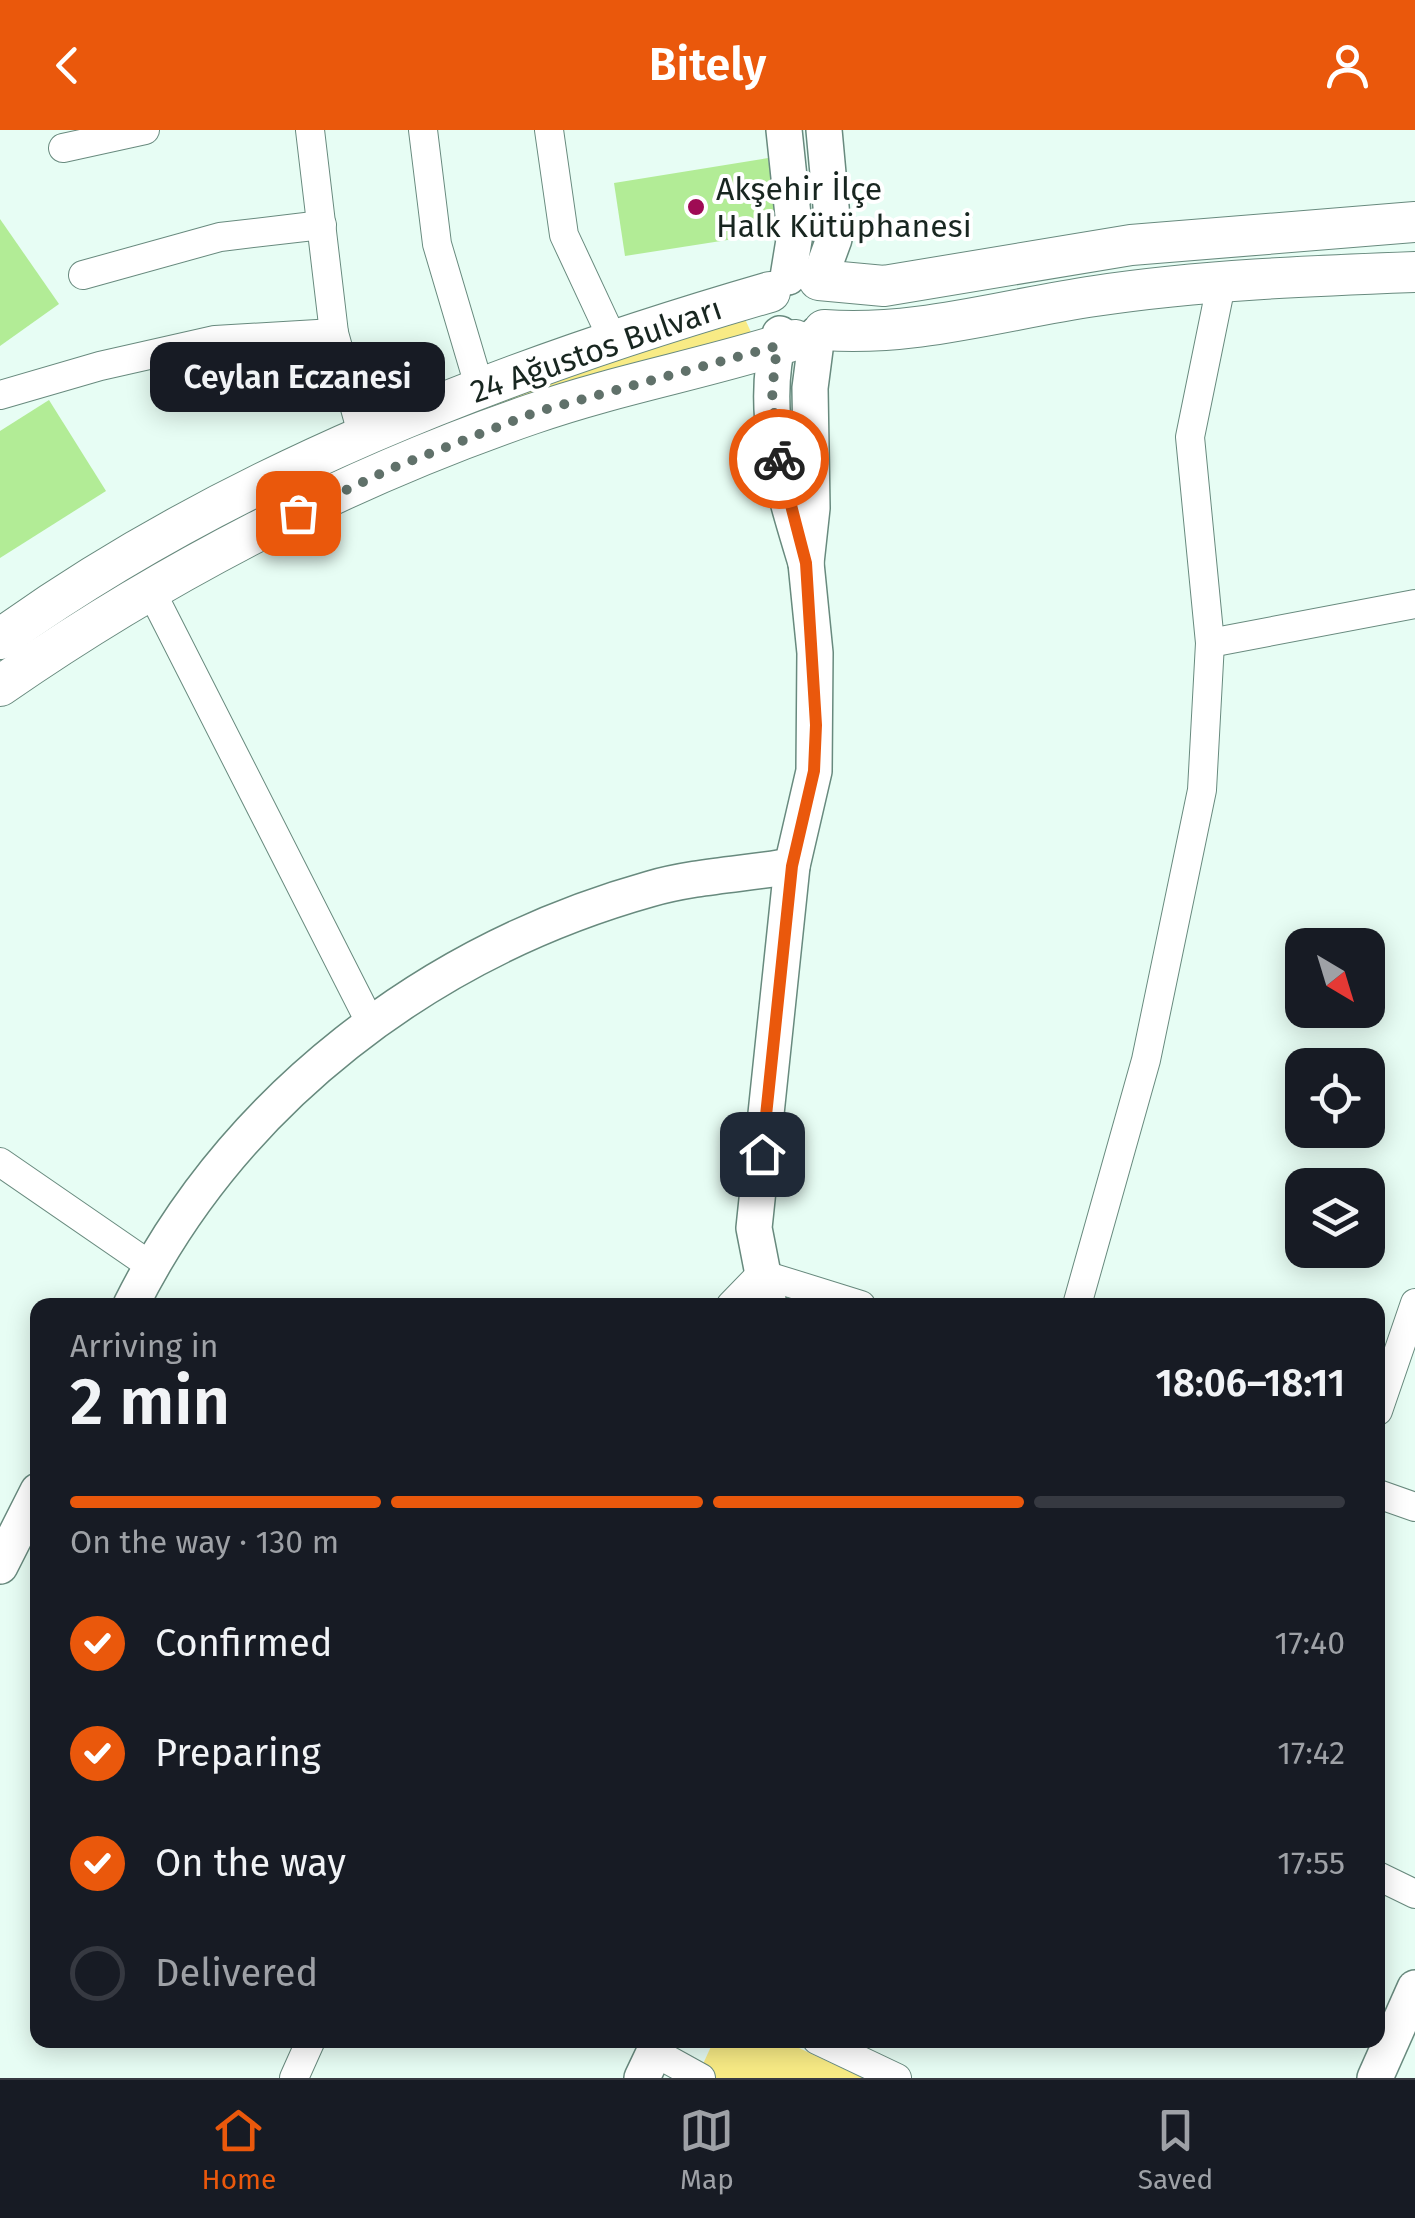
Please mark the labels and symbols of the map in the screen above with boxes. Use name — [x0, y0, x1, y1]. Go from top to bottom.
place label: Akşehir İlçe Halk Kütüphanesi — [716, 170, 972, 245]
marker: Akşehir İlçe Halk Kütüphanesi — [685, 196, 707, 218]
street label: 24 Ağustos Bulvarı — [465, 289, 727, 411]
callout: Ceylan Eczanesi — [150, 343, 446, 413]
courier — [729, 409, 829, 509]
pin — [256, 471, 341, 556]
north arrow — [1285, 928, 1385, 1028]
pin — [720, 1112, 805, 1197]

